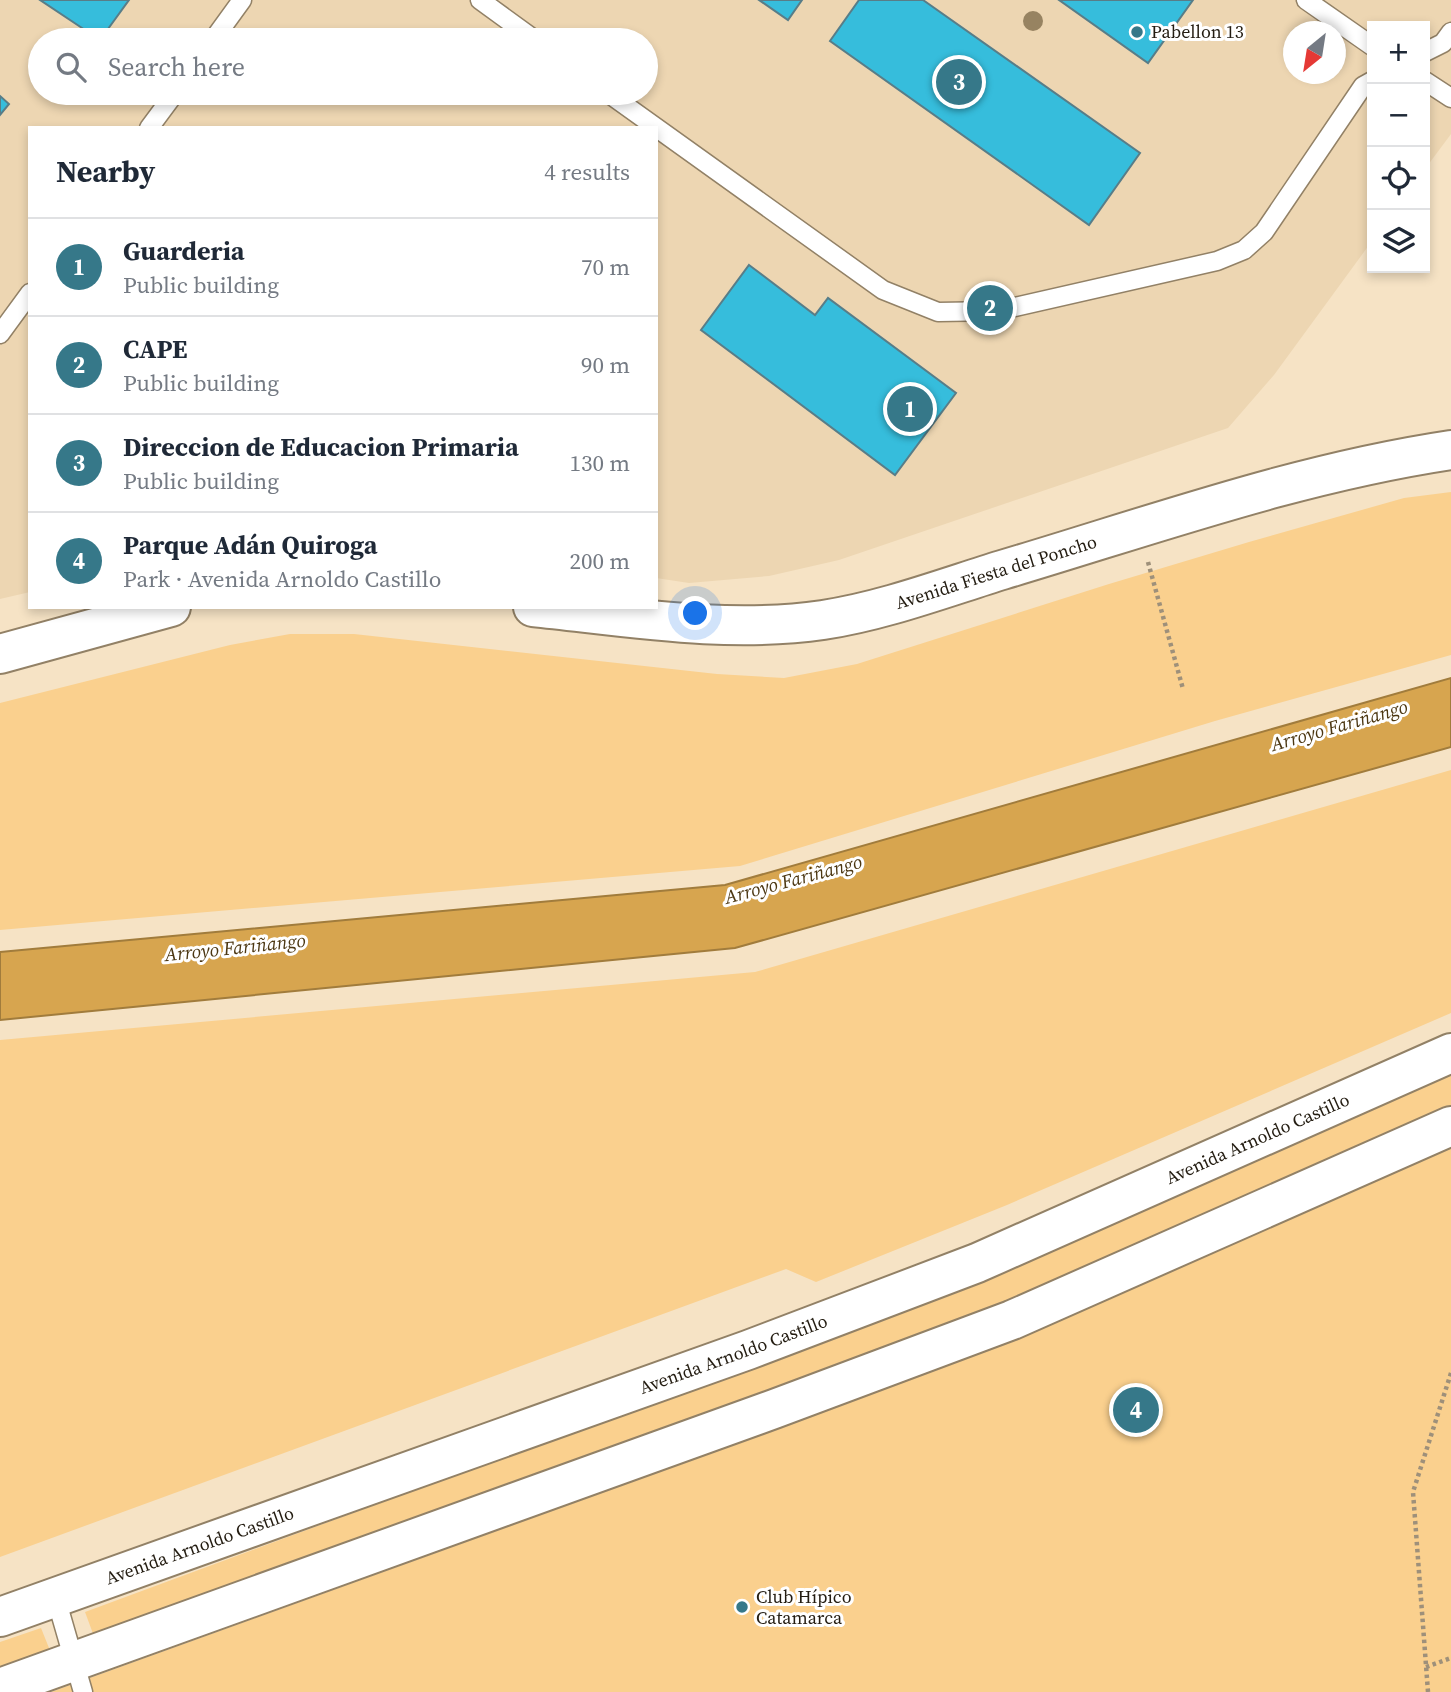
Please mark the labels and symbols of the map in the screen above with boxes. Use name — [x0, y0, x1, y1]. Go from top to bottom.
place label: Pabellon 13 — [1151, 19, 1244, 44]
north arrow — [1283, 21, 1346, 84]
marker: Pabellon 13 — [1129, 24, 1145, 40]
pin: 3 — [936, 56, 982, 108]
pin: 2 — [967, 282, 1013, 334]
pin: 1 — [887, 383, 933, 435]
street label: Avenida Fiesta del Poncho — [893, 529, 1100, 615]
your location — [678, 596, 712, 630]
water label: Arroyo Fariñango — [1266, 693, 1411, 757]
water label: Arroyo Fariñango — [720, 848, 865, 910]
water label: Arroyo Fariñango — [162, 927, 307, 967]
street label: Avenida Arnoldo Castillo — [1161, 1087, 1353, 1190]
street label: Avenida Arnoldo Castillo — [636, 1308, 831, 1400]
pin: 4 — [1113, 1384, 1159, 1436]
street label: Avenida Arnoldo Castillo — [102, 1500, 297, 1590]
place label: Club Hípico Catamarca — [756, 1584, 852, 1630]
marker: Club Hípico Catamarca — [734, 1599, 750, 1615]

